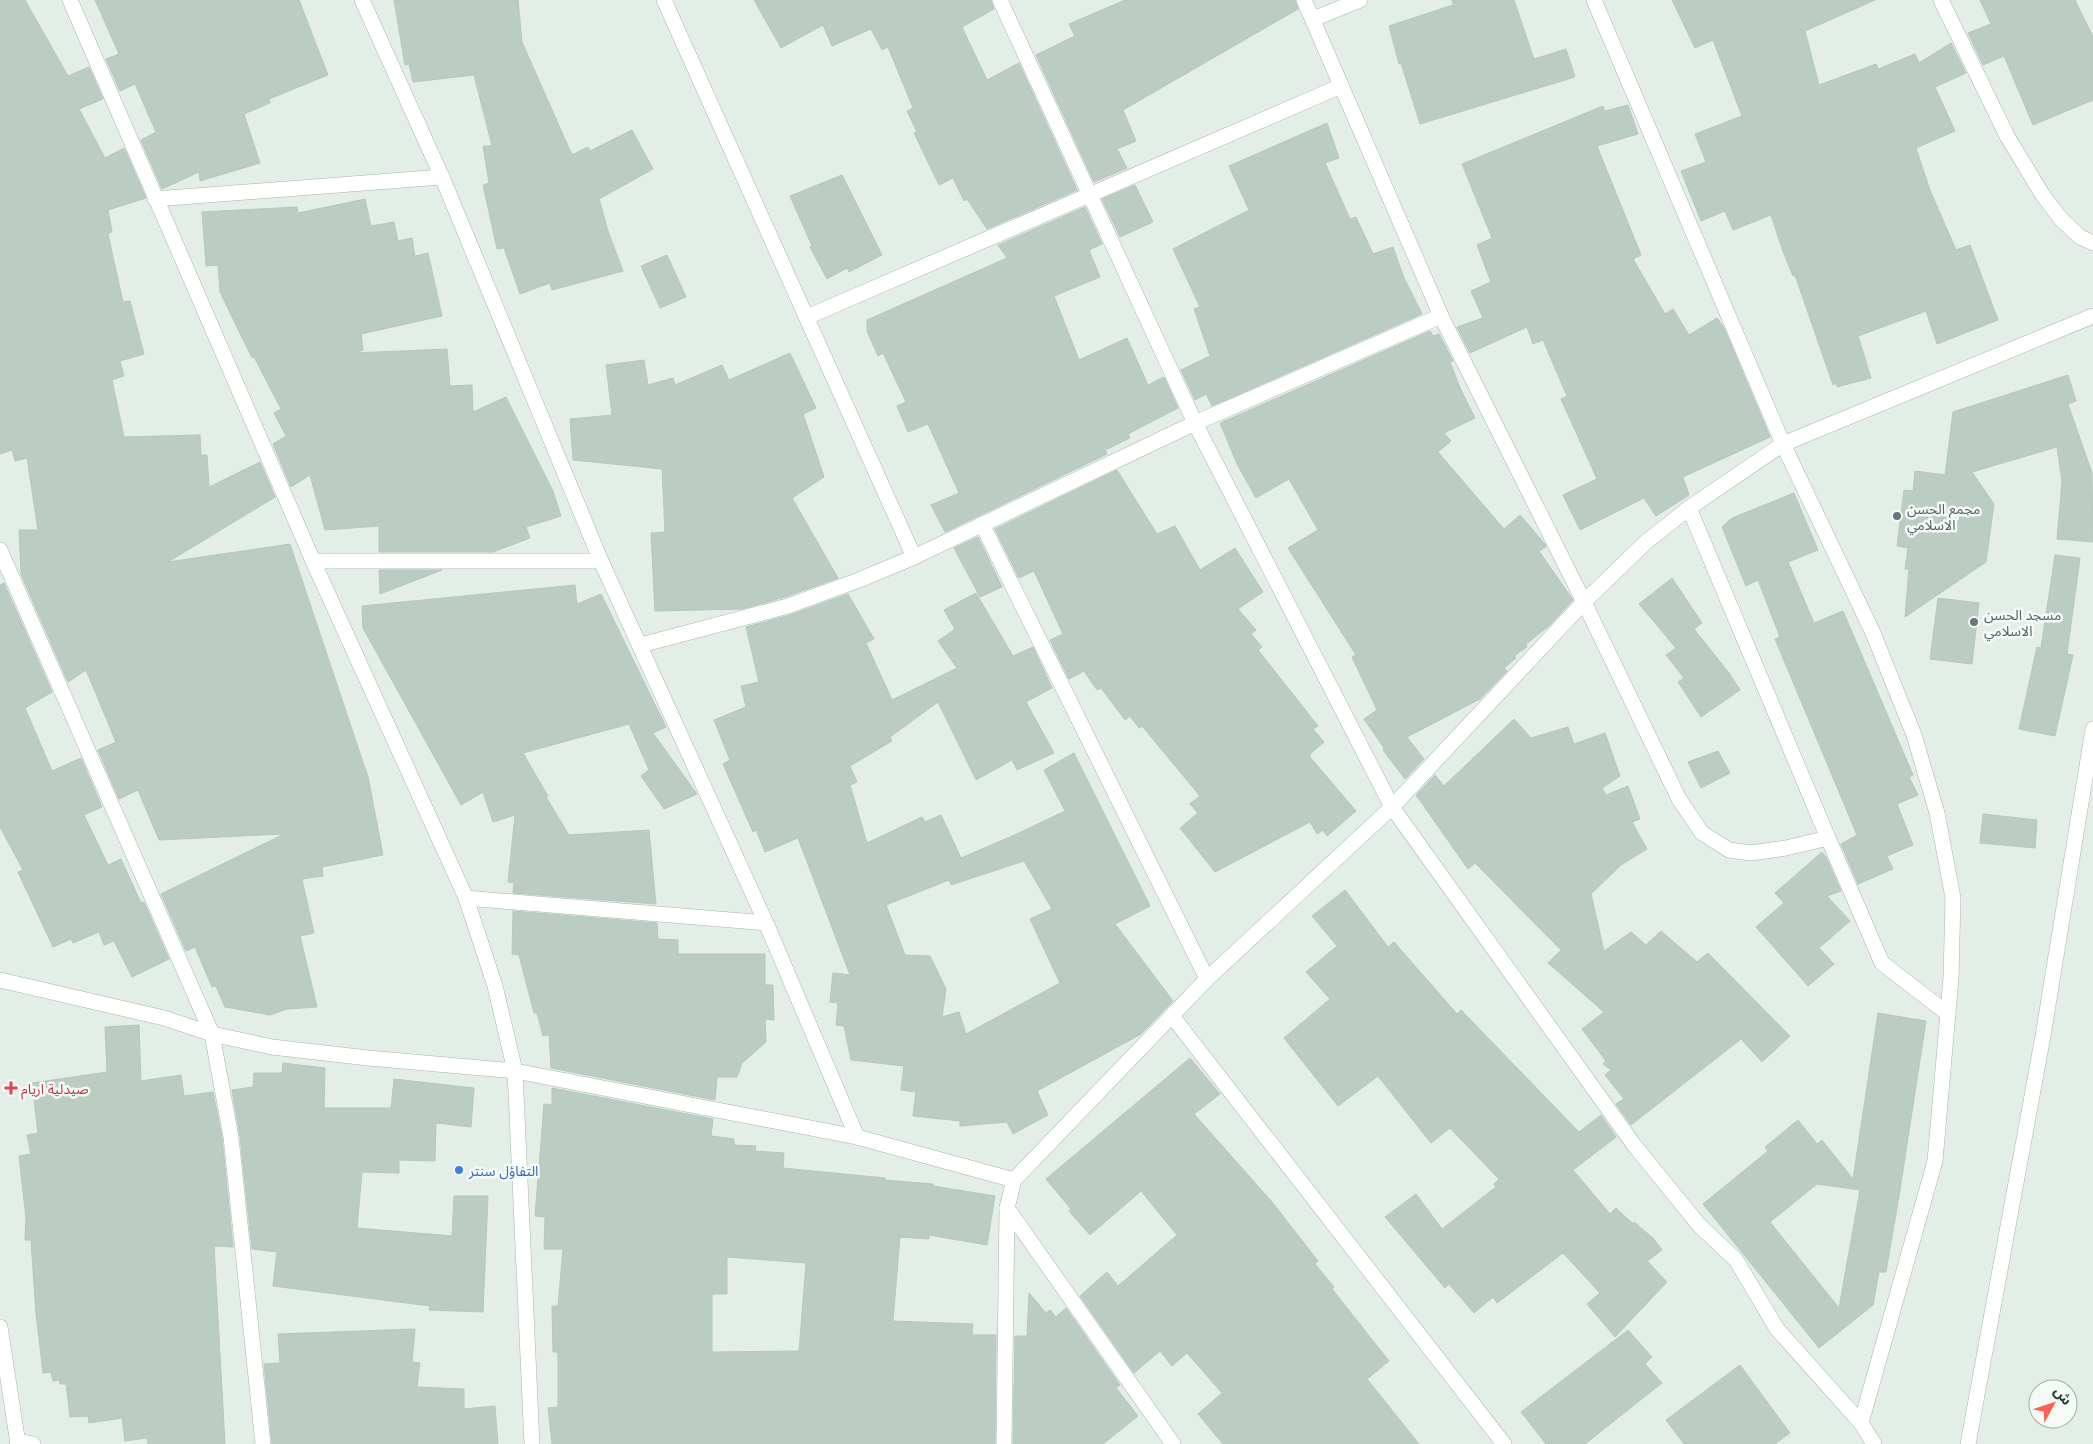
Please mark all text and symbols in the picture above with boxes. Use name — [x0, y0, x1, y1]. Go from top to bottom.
place label: مجمع الحسن الاسلامي — [1907, 499, 1980, 536]
marker: مجمع الحسن الاسلامي — [1891, 510, 1903, 522]
place label: مسجد الحسن الاسلامي — [1984, 605, 2061, 642]
marker: مسجد الحسن الاسلامي — [1968, 616, 1980, 628]
place label: صيدلية اريام — [21, 1079, 89, 1100]
marker: صيدلية اريام — [5, 1082, 17, 1094]
place label: التفاؤل سنتر — [468, 1161, 538, 1180]
marker: التفاؤل سنتر — [453, 1164, 465, 1176]
north arrow — [2028, 1379, 2078, 1429]
text: ش — [2050, 1382, 2077, 1409]

